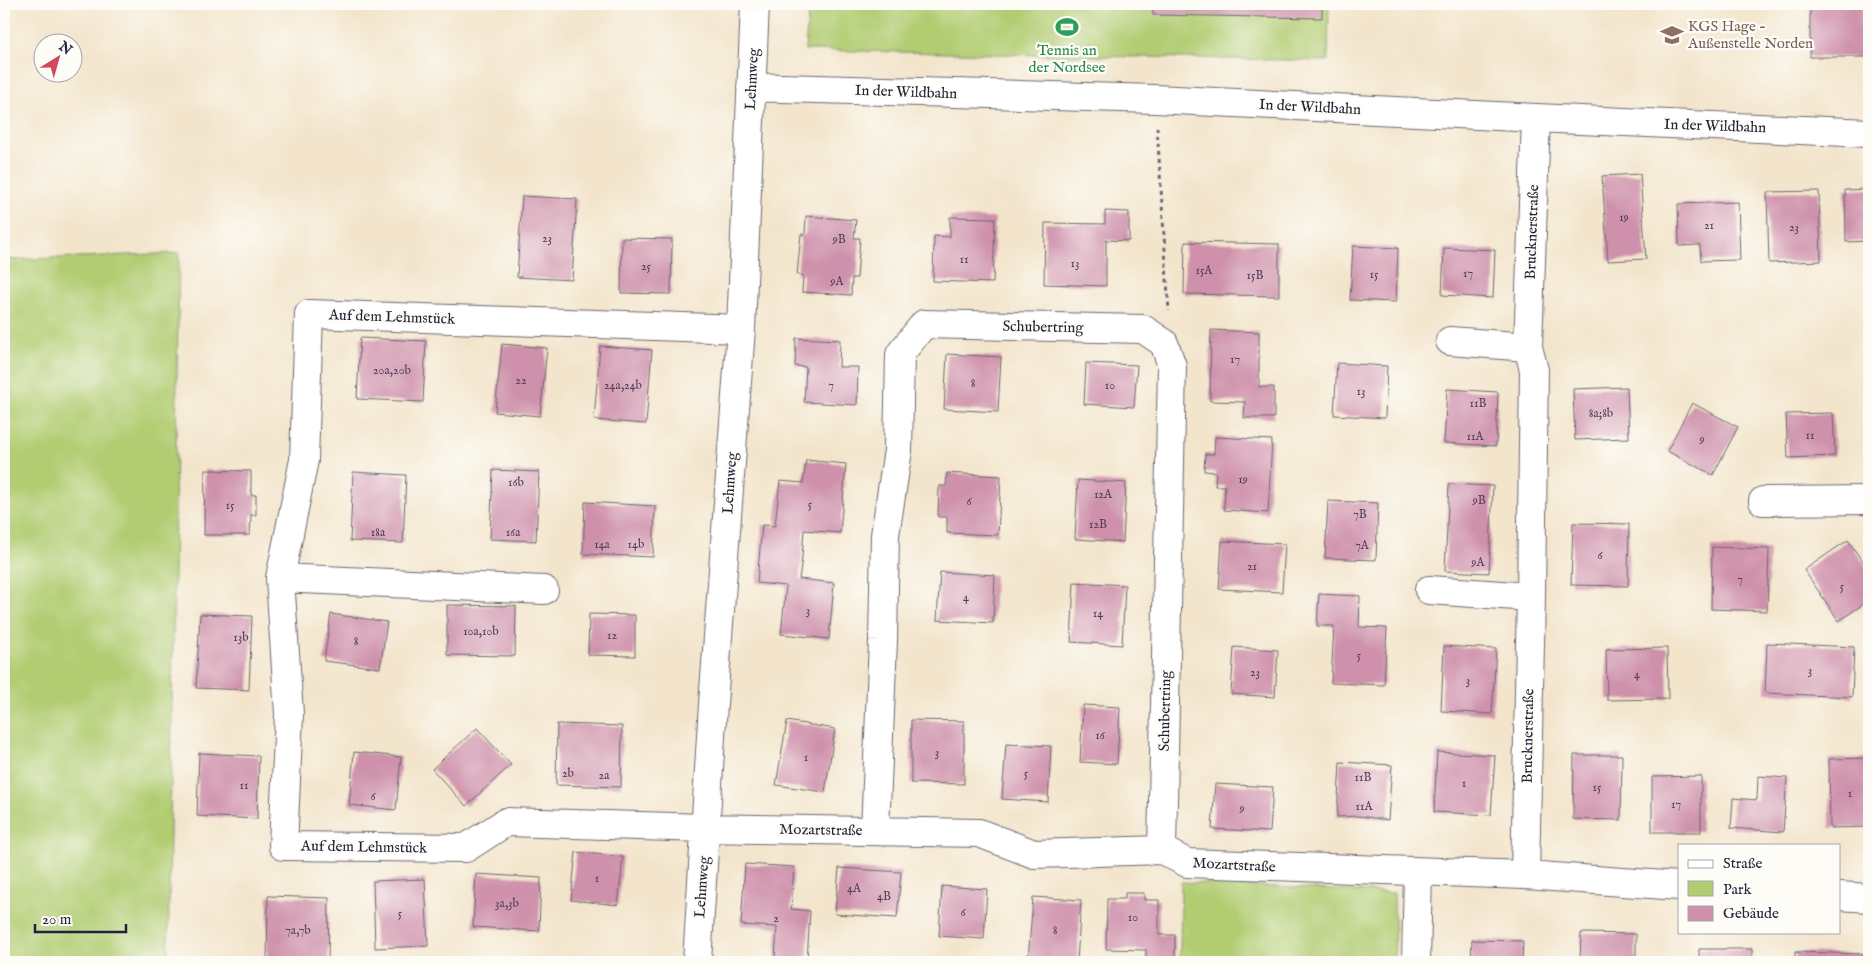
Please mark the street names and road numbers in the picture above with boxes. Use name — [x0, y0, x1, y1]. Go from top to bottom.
street label: Lehmweg — [741, 47, 763, 110]
street label: In der Wildbahn — [855, 81, 957, 103]
street label: In der Wildbahn — [1258, 95, 1362, 119]
street label: In der Wildbahn — [1664, 115, 1766, 137]
street label: Brucknerstraße — [1521, 184, 1543, 280]
street label: Auf dem Lehmstück — [328, 305, 456, 329]
street label: Schubertring — [1002, 317, 1085, 337]
street label: Lehmweg — [718, 451, 742, 515]
street label: Schubertring — [1155, 669, 1175, 752]
street label: Brucknerstraße — [1518, 688, 1538, 784]
street label: Mozartstraße — [779, 820, 863, 840]
street label: Auf dem Lehmstück — [300, 836, 428, 858]
street label: Mozartstraße — [1192, 853, 1276, 877]
street label: Lehmweg — [690, 855, 714, 919]

